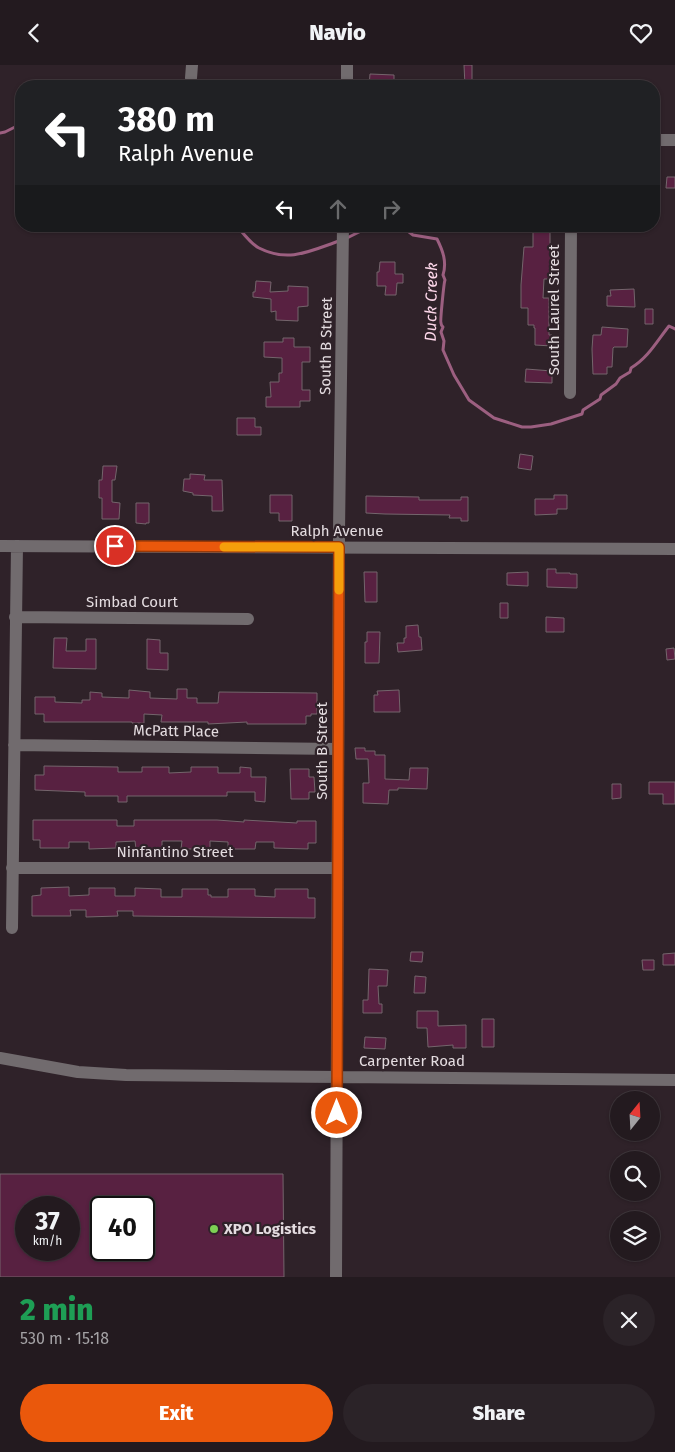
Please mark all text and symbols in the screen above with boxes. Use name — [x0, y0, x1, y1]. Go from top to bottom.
icon: back — [20, 19, 48, 47]
text: Navio — [309, 19, 366, 46]
icon: heart — [627, 19, 655, 47]
text: 380 m — [118, 98, 215, 140]
icon: left — [35, 100, 100, 165]
text: Ralph Avenue — [118, 140, 254, 167]
icon: left — [271, 195, 299, 223]
icon: ahead — [324, 195, 352, 223]
icon: right — [377, 195, 405, 223]
street label: South Laurel Street — [545, 244, 563, 375]
water label: Duck Creek — [421, 262, 441, 342]
street label: South B Street — [316, 296, 336, 395]
street label: Ralph Avenue — [291, 522, 383, 540]
pin — [94, 525, 136, 567]
icon: arrive — [101, 532, 129, 560]
street label: Simbad Court — [86, 593, 179, 611]
street label: South B Street — [313, 702, 331, 800]
street label: McPatt Place — [133, 721, 219, 741]
street label: Ninfantino Street — [117, 843, 234, 861]
street label: Carpenter Road — [359, 1052, 465, 1070]
position arrow — [310, 1086, 362, 1138]
north arrow — [610, 1091, 660, 1141]
map controls — [610, 1091, 660, 1261]
button: search — [610, 1151, 660, 1201]
speed limit sign: 40 — [90, 1196, 155, 1261]
text: 37 — [35, 1207, 60, 1237]
button: layers — [610, 1211, 660, 1261]
place label: XPO Logistics — [223, 1220, 316, 1238]
marker: XPO Logistics — [208, 1223, 220, 1235]
text: km/h — [33, 1234, 62, 1248]
text: 2 min — [20, 1292, 93, 1328]
button: close — [603, 1294, 655, 1346]
text: 530 m · 15:18 — [20, 1329, 109, 1348]
button: Exit — [20, 1384, 333, 1442]
button: Share — [343, 1384, 655, 1442]

